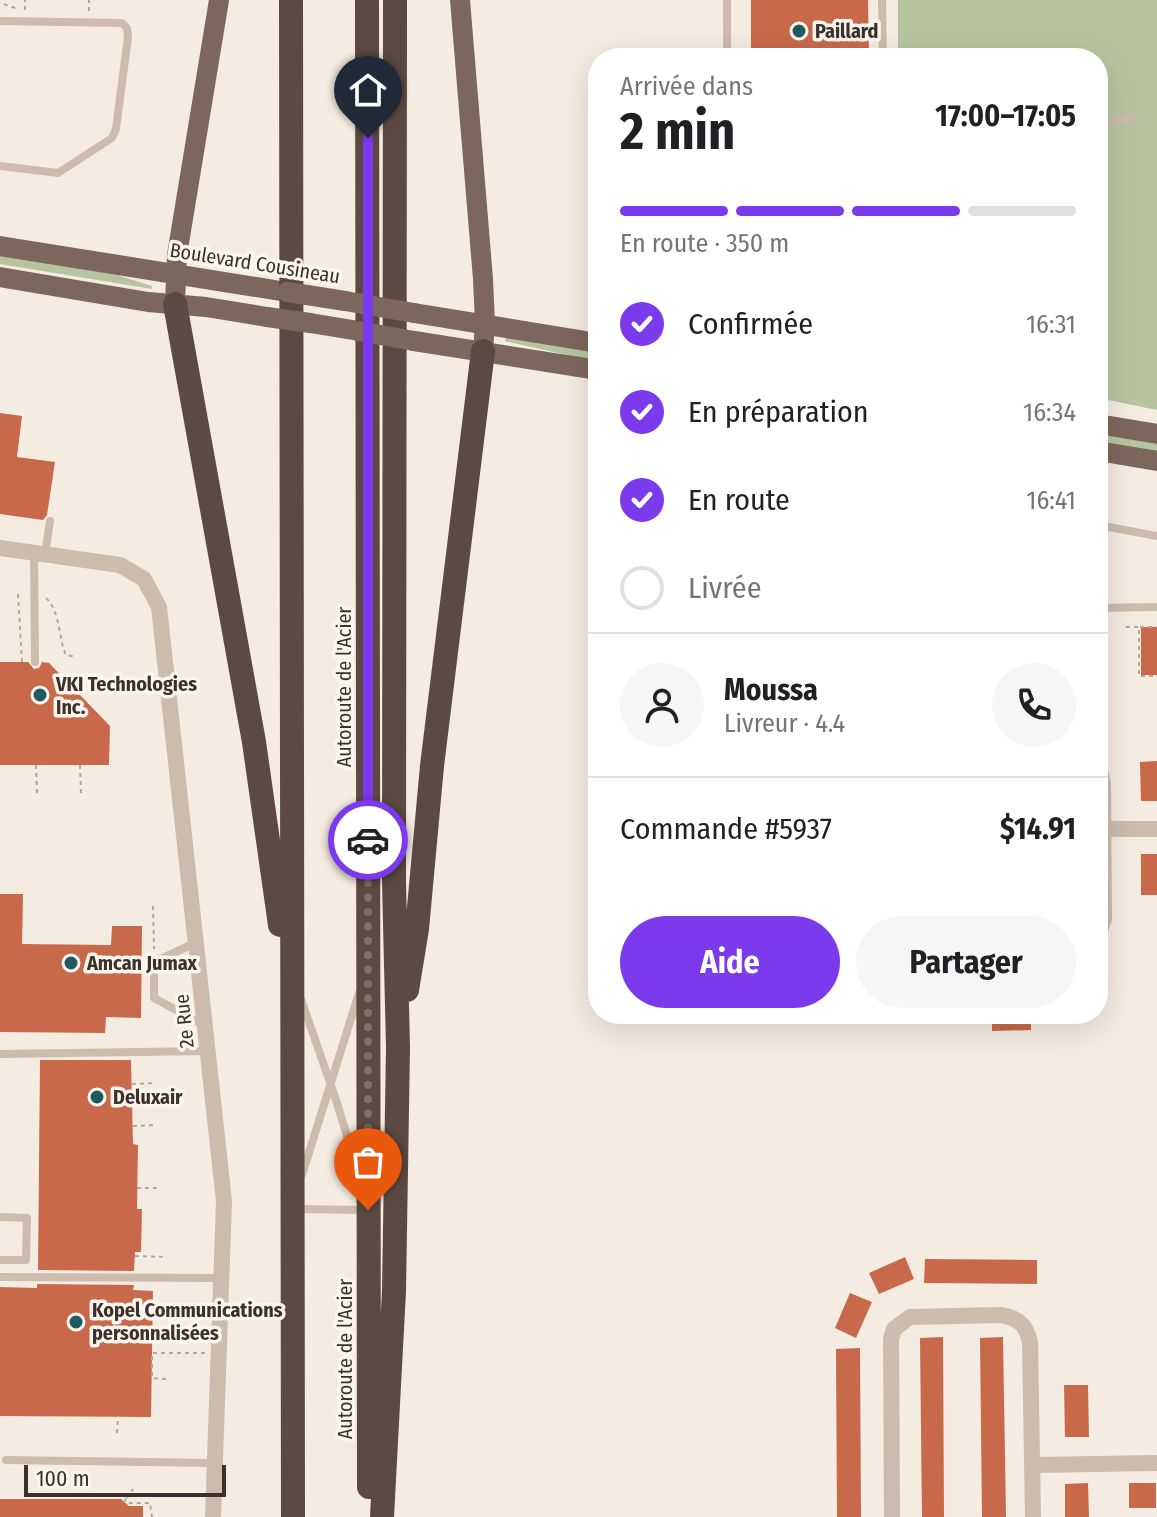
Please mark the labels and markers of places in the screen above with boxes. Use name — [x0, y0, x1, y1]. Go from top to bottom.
place label: Paillard — [815, 19, 878, 43]
marker: Paillard — [790, 22, 808, 40]
pin — [334, 56, 402, 138]
place label: VKI Technologies Inc. — [55, 672, 197, 719]
marker: VKI Technologies Inc. — [31, 686, 49, 704]
place label: Amcan Jumax — [86, 951, 198, 975]
marker: Amcan Jumax — [62, 954, 80, 972]
place label: Deluxair — [113, 1085, 183, 1109]
marker: Deluxair — [88, 1088, 106, 1106]
pin — [334, 1128, 402, 1210]
place label: Kopel Communications personnalisées — [92, 1298, 283, 1345]
marker: Kopel Communications personnalisées — [67, 1313, 85, 1331]

